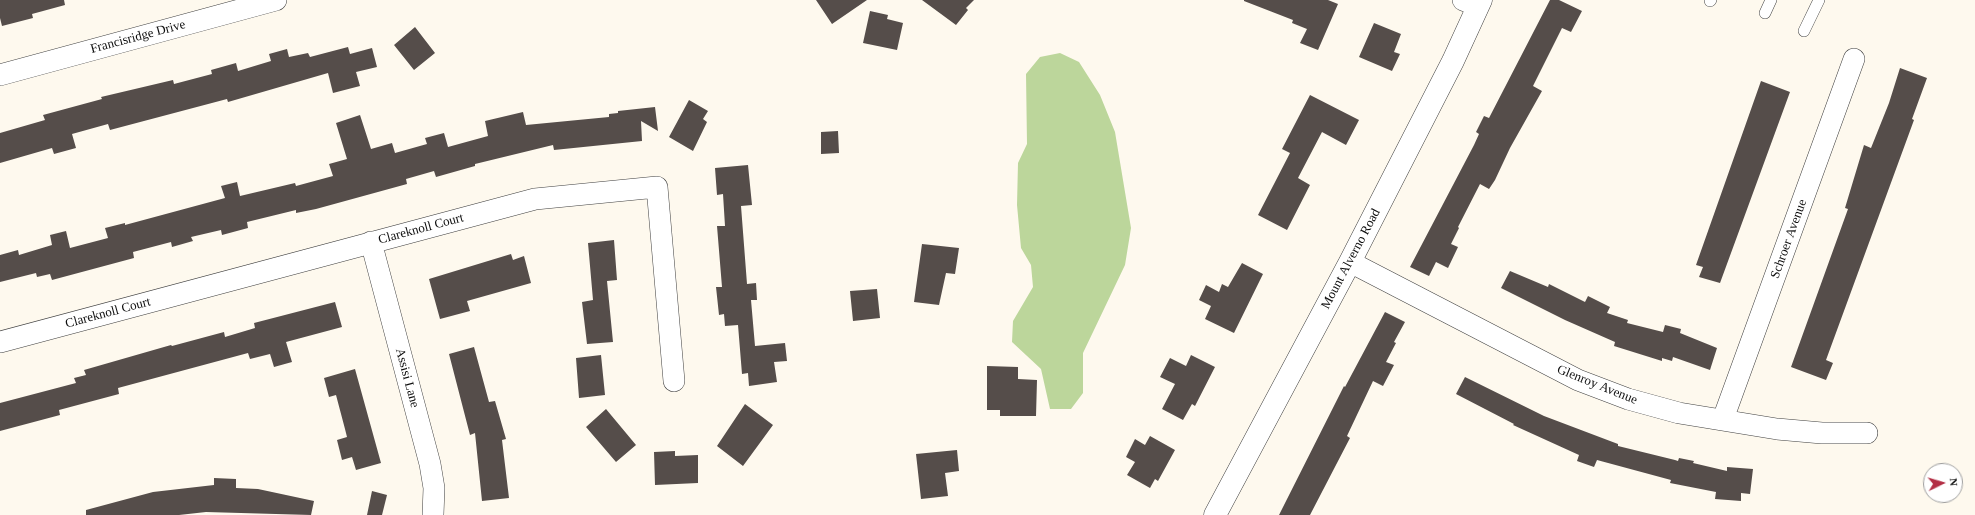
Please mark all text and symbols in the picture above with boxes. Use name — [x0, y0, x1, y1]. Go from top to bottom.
street label: Francisridge Drive — [89, 17, 187, 57]
street label: Schroer Avenue — [1767, 197, 1811, 281]
street label: Mount Alverno Road — [1318, 206, 1384, 312]
street label: Clareknoll Court — [377, 210, 465, 248]
street label: Clareknoll Court — [64, 294, 152, 332]
street label: Assisi Lane — [392, 347, 422, 409]
street label: Glenroy Avenue — [1555, 362, 1639, 408]
north arrow — [1923, 463, 1963, 503]
text: N — [1948, 478, 1960, 487]

